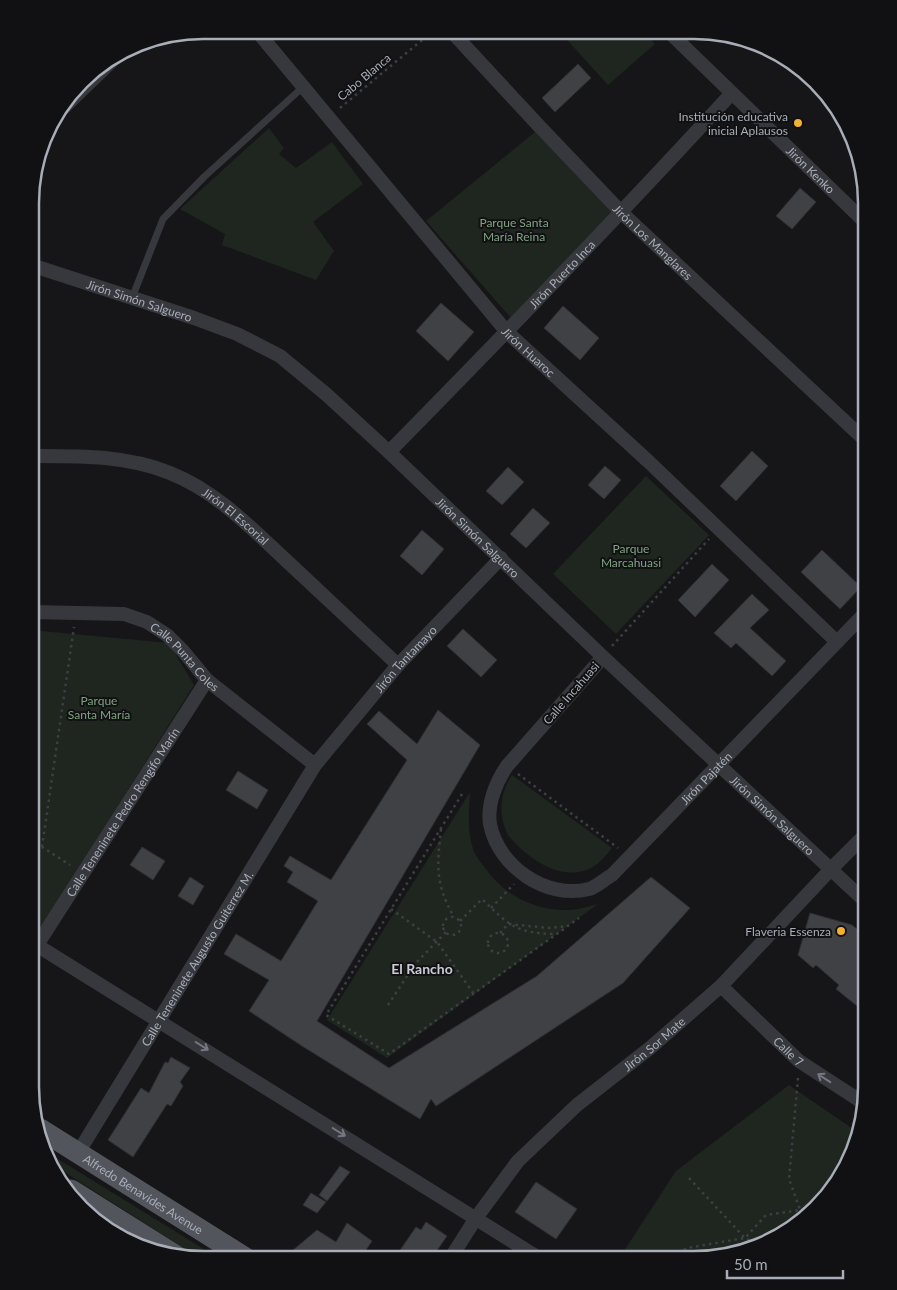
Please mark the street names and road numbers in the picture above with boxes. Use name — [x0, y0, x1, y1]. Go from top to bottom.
street label: Cabo Blanca — [334, 50, 394, 104]
street label: Jirón Kenko — [783, 143, 838, 197]
street label: Jirón Los Manglares — [610, 201, 696, 283]
street label: Jirón Puerto Inca — [526, 237, 598, 311]
street label: Jirón Simón Salguero — [85, 276, 194, 324]
street label: Jirón Huaroc — [499, 324, 559, 380]
street label: Jirón El Escorial — [200, 484, 272, 548]
street label: Jirón Simón Salguero — [433, 494, 523, 581]
street label: Calle Punta Coles — [148, 619, 222, 694]
street label: Jirón Tantamayo — [371, 622, 440, 695]
street label: Calle Incahuasi — [540, 659, 602, 727]
street label: Calle Teneninete Pedro Rengifo Marín — [62, 725, 182, 899]
street label: Jirón Pajatén — [677, 748, 735, 808]
street label: Jirón Simón Salguero — [727, 772, 818, 858]
street label: Calle Teneninete Augusto Guiterrez M. — [138, 868, 256, 1049]
street label: Jirón Sor Mate — [620, 1013, 688, 1074]
street label: Calle 7 — [771, 1033, 806, 1069]
street label: Alfredo Benavides Avenue — [81, 1151, 206, 1237]

